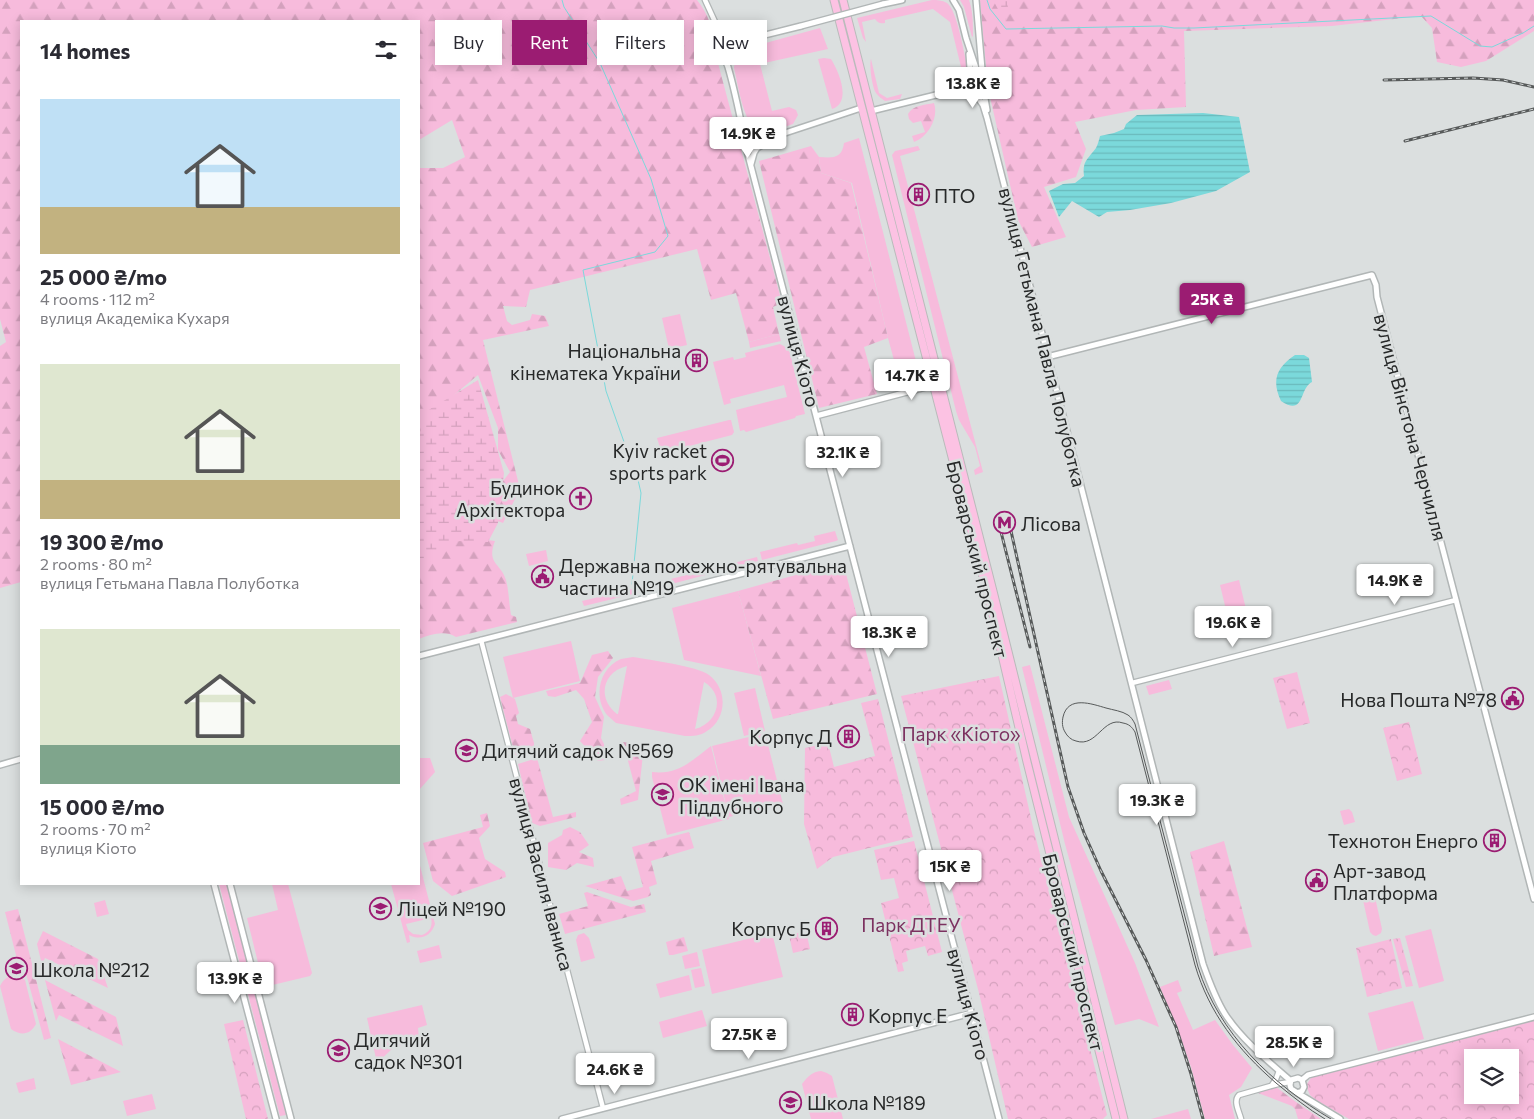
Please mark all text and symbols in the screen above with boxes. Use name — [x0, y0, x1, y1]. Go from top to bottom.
chip: Buy — [435, 20, 502, 65]
chip: Rent — [512, 20, 587, 65]
chip: Filters — [597, 20, 684, 65]
chip: New — [694, 20, 767, 65]
icon: filters — [372, 36, 400, 64]
text: 14 homes — [40, 38, 130, 63]
pin: 13.8K ₴ — [927, 66, 1019, 109]
text: 13.8K ₴ — [946, 73, 1000, 92]
pin: 14.9K ₴ — [702, 116, 794, 159]
text: 14.9K ₴ — [720, 123, 776, 142]
icon: home — [175, 131, 265, 221]
building icon: ПТО — [906, 183, 930, 207]
place label: ПТО — [934, 184, 975, 207]
street label: вулиця Гетьмана Павла Полуботка — [995, 185, 1091, 489]
text: 25 000 ₴/mo — [40, 264, 167, 289]
pin: 25K ₴ — [1177, 282, 1247, 325]
text: 4 rooms · 112 m² — [40, 289, 155, 308]
text: 25K ₴ — [1191, 289, 1233, 308]
street label: вулиця Кіото — [773, 293, 825, 409]
text: вулиця Академіка Кухаря — [40, 308, 230, 327]
street label: вулиця Вінстона Черчилля — [1370, 311, 1452, 543]
place label: Національна кінематека України — [510, 339, 681, 384]
building icon: Національна кінематека України — [685, 349, 709, 373]
pin: 14.7K ₴ — [866, 358, 958, 401]
text: 14.7K ₴ — [885, 365, 939, 384]
icon: home — [175, 396, 265, 486]
pin: 32.1K ₴ — [797, 436, 889, 478]
place label: Kyiv racket sports park — [609, 439, 707, 484]
text: 32.1K ₴ — [817, 442, 869, 461]
sports icon: Kyiv racket sports park — [711, 449, 735, 473]
street label: Броварський проспект — [942, 458, 1014, 660]
place label: Будинок Архітектора — [456, 476, 565, 521]
church icon: Будинок Архітектора — [569, 486, 593, 510]
metro station icon: Лісова — [993, 511, 1017, 535]
place label: Лісова — [1021, 512, 1081, 535]
text: 19 300 ₴/mo — [40, 529, 164, 554]
text: 2 rooms · 80 m² — [40, 554, 152, 573]
place label: Державна пожежно-рятувальна частина №19 — [559, 554, 847, 599]
public building icon: Державна пожежно-рятувальна частина №19 — [531, 564, 555, 588]
pin: 14.9K ₴ — [1349, 564, 1441, 606]
text: 14.9K ₴ — [1367, 570, 1423, 589]
text: вулиця Гетьмана Павла Полуботка — [40, 573, 299, 592]
pin: 19.6K ₴ — [1187, 606, 1279, 648]
text: 19.6K ₴ — [1205, 612, 1261, 631]
pin: 18.3K ₴ — [843, 616, 935, 658]
text: 18.3K ₴ — [862, 622, 916, 641]
icon: home — [175, 661, 265, 751]
public building icon: Нова Пошта №78 — [1501, 687, 1525, 711]
place label: Нова Пошта №78 — [1340, 688, 1497, 711]
park label: Парк «Кіото» — [901, 722, 1021, 745]
building icon: Корпус Д — [836, 724, 860, 748]
place label: Корпус Д — [749, 725, 832, 748]
school or university icon: Дитячий садок №569 — [454, 738, 478, 762]
place label: Дитячий садок №569 — [482, 739, 674, 762]
place label: ОК імені Івана Піддубного — [679, 773, 805, 818]
street label: вулиця Василя Іваниса — [505, 775, 579, 973]
school or university icon: ОК імені Івана Піддубного — [651, 783, 675, 807]
pin: 19.3K ₴ — [1111, 784, 1203, 826]
text: 19.3K ₴ — [1130, 790, 1184, 809]
text: 15 000 ₴/mo — [40, 794, 165, 819]
text: 2 rooms · 70 m² — [40, 819, 151, 838]
building icon: Технотон Енерго — [1482, 828, 1506, 852]
place label: Технотон Енерго — [1328, 829, 1478, 852]
text: вулиця Кіото — [40, 838, 137, 857]
pin: 15K ₴ — [915, 850, 985, 892]
street label: Броварський проспект — [1038, 851, 1110, 1053]
text: 15K ₴ — [930, 856, 970, 875]
place label: Арт-завод Платформа — [1333, 859, 1438, 904]
public building icon: Арт-завод Платформа — [1305, 869, 1329, 893]
school or university icon: Ліцей №190 — [369, 896, 393, 920]
place label: Ліцей №190 — [397, 897, 506, 920]
park label: Парк ДТЕУ — [861, 913, 961, 936]
building icon: Корпус Б — [815, 916, 839, 940]
place label: Корпус Б — [731, 917, 811, 940]
street label: вулиця Кіото — [943, 946, 995, 1062]
school or university icon: Школа №212 — [5, 957, 29, 981]
place label: Школа №212 — [33, 958, 150, 981]
pin: 13.9K ₴ — [189, 962, 281, 1004]
text: 13.9K ₴ — [208, 968, 262, 987]
building icon: Корпус Е — [840, 1003, 864, 1027]
place label: Корпус Е — [868, 1004, 947, 1027]
pin: 27.5K ₴ — [703, 1018, 795, 1060]
text: 27.5K ₴ — [722, 1024, 776, 1043]
pin: 28.5K ₴ — [1248, 1026, 1340, 1068]
place label: Дитячий садок №301 — [354, 1028, 463, 1073]
text: 28.5K ₴ — [1266, 1032, 1322, 1051]
school or university icon: Дитячий садок №301 — [326, 1038, 350, 1062]
map controls — [1464, 1049, 1519, 1104]
button: layers — [1464, 1049, 1519, 1104]
pin: 24.6K ₴ — [569, 1052, 661, 1095]
text: 24.6K ₴ — [587, 1059, 643, 1078]
school or university icon: Школа №189 — [779, 1090, 803, 1114]
place label: Школа №189 — [807, 1091, 926, 1114]

